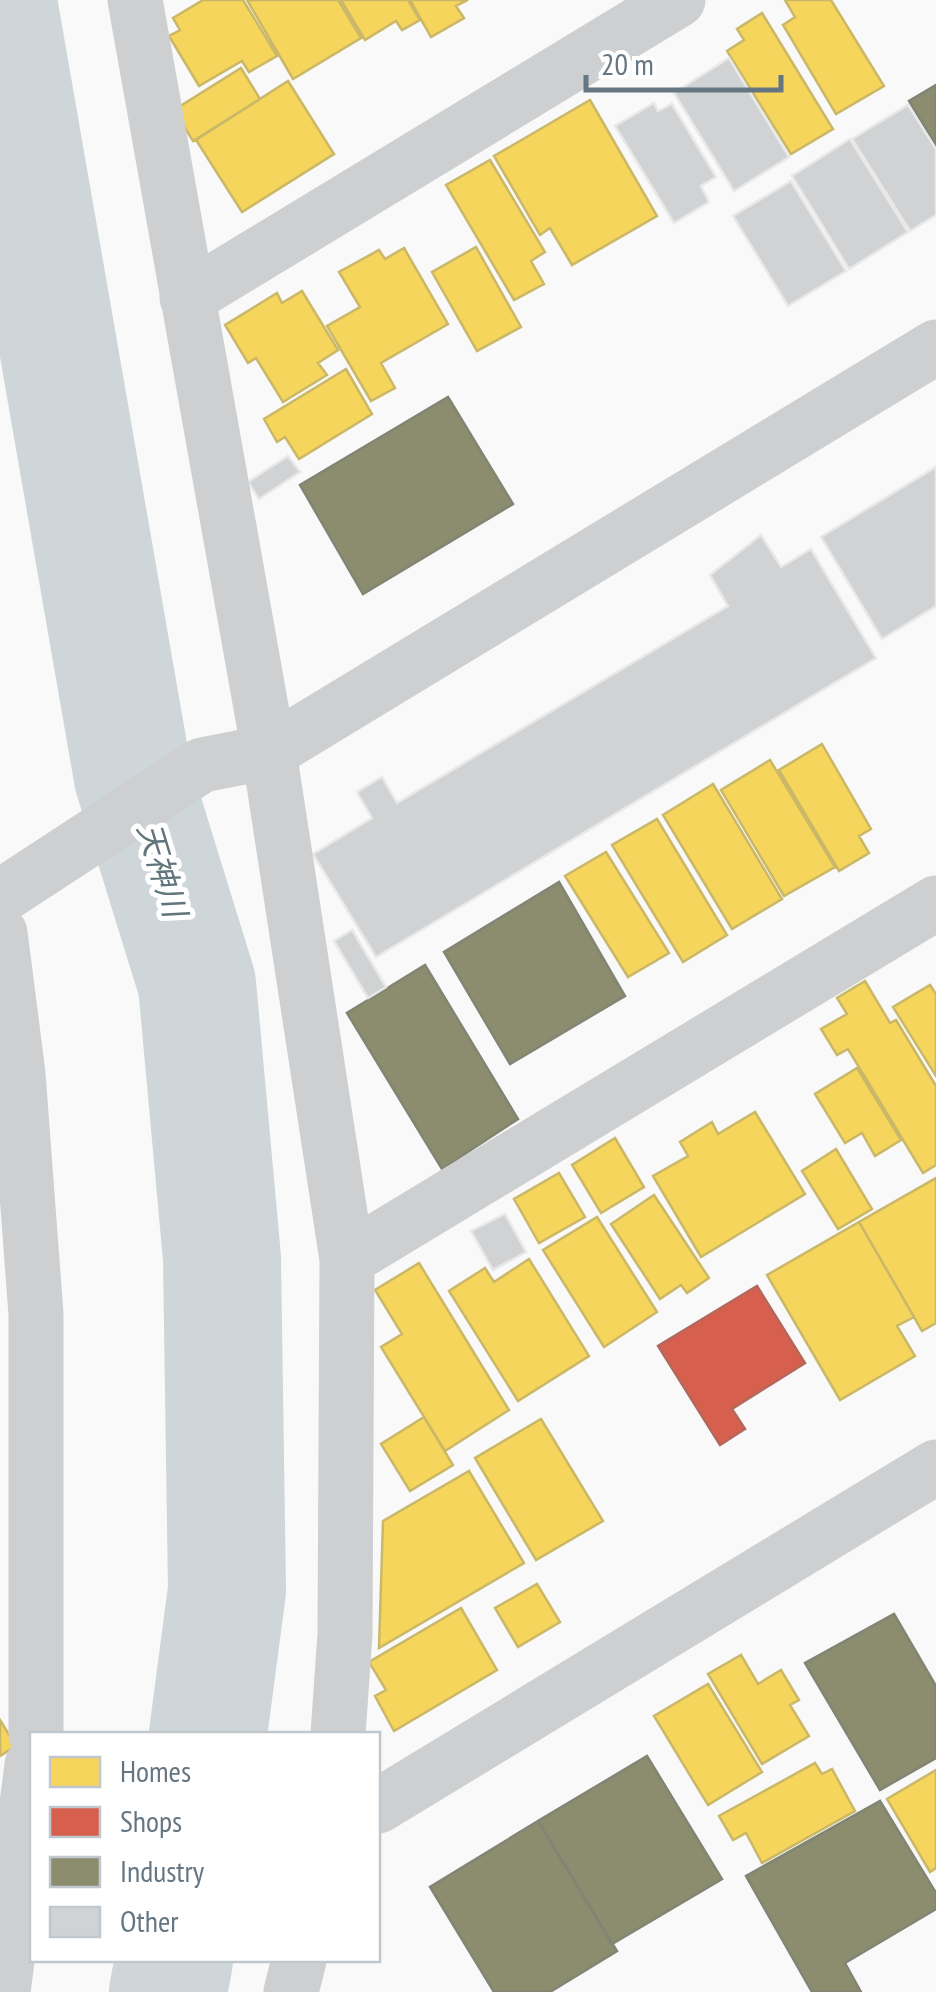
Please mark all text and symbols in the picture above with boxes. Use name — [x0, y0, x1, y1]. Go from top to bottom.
scale bar — [586, 30, 781, 92]
text: 20 m — [601, 44, 654, 83]
water label: 天神川 — [129, 818, 198, 925]
legend — [30, 1732, 380, 1962]
text: Homes — [120, 1751, 191, 1790]
text: Shops — [120, 1801, 182, 1840]
text: Industry — [120, 1851, 205, 1890]
text: Other — [120, 1901, 179, 1940]

